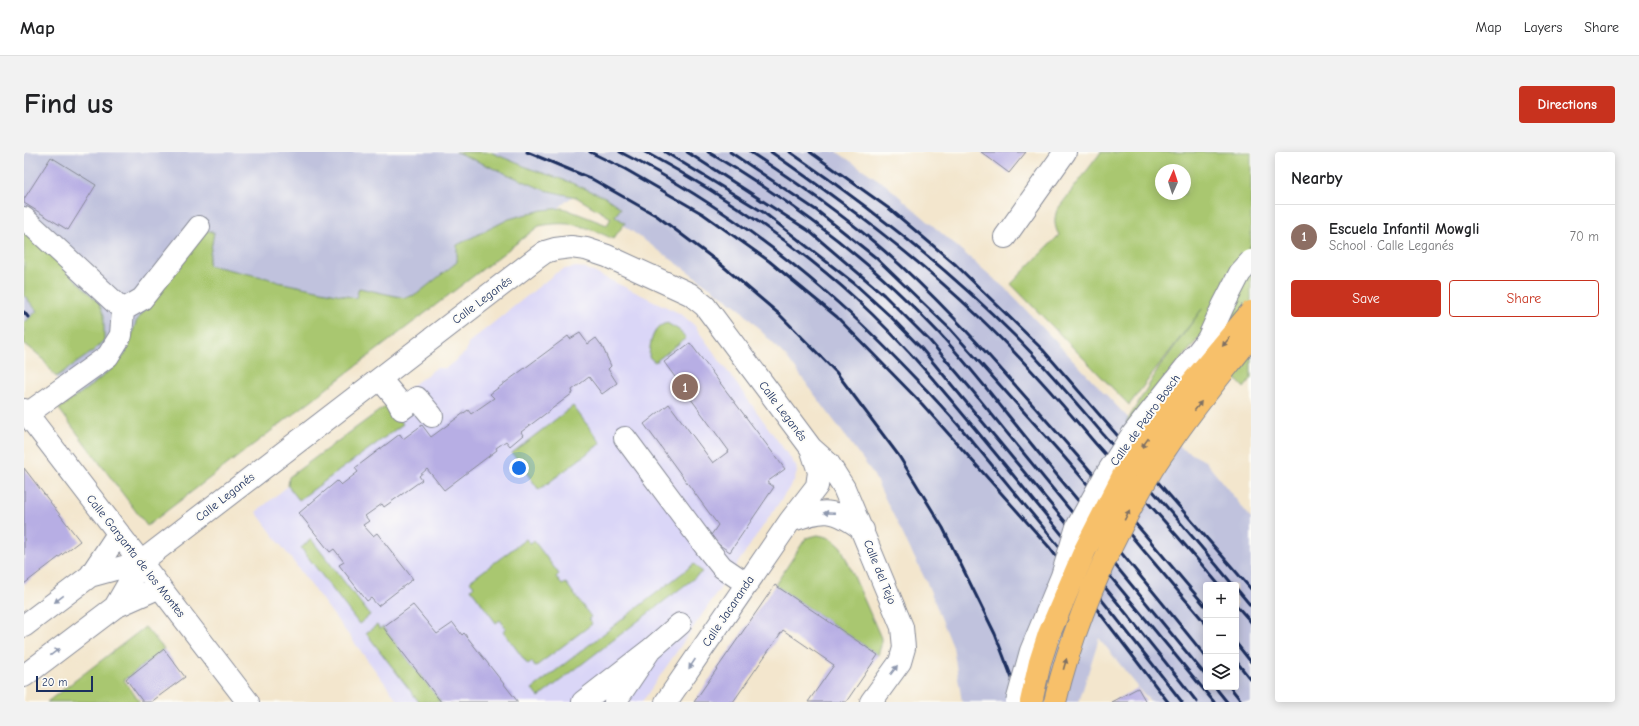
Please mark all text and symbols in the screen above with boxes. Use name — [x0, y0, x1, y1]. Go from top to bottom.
text: Map — [20, 17, 55, 39]
text: Map — [1475, 19, 1502, 36]
text: Layers — [1524, 19, 1562, 36]
text: Share — [1584, 19, 1619, 36]
button: Directions — [1519, 86, 1615, 123]
text: Find us — [24, 88, 113, 120]
north arrow — [1155, 164, 1191, 200]
text: Nearby — [1291, 169, 1342, 188]
text: Escuela Infantil Mowgli — [1329, 220, 1479, 238]
text: 1 — [1301, 229, 1307, 244]
text: 70 m — [1570, 229, 1599, 244]
text: School · Calle Leganés — [1329, 238, 1454, 253]
street label: Calle Leganés — [449, 273, 515, 327]
button: Save — [1291, 280, 1441, 317]
button: Share — [1449, 280, 1599, 317]
one-way arrow — [1222, 336, 1231, 347]
pin: 1 — [672, 372, 698, 402]
street label: Calle de Pedro Bosch — [1107, 372, 1183, 468]
street label: Calle Leganés — [756, 378, 810, 444]
one-way arrow — [1193, 401, 1202, 412]
one-way arrow — [1141, 438, 1149, 448]
your location — [509, 458, 529, 478]
street label: Calle Leganés — [193, 470, 257, 524]
street label: Calle Garganta de los Montes — [84, 492, 188, 620]
one-way arrow — [823, 509, 835, 516]
one-way arrow — [1124, 509, 1130, 521]
street label: Calle del Tejo — [861, 538, 899, 606]
street label: Calle Jacaranda — [699, 573, 757, 649]
map controls — [1203, 582, 1239, 690]
button: + — [1203, 582, 1239, 618]
one-way arrow — [54, 595, 64, 603]
button: − — [1203, 618, 1239, 654]
one-way arrow — [50, 648, 60, 656]
button: layers — [1203, 654, 1239, 690]
one-way arrow — [688, 658, 696, 669]
one-way arrow — [1062, 658, 1068, 670]
one-way arrow — [890, 665, 898, 676]
scale bar — [36, 674, 93, 693]
text: 20 m — [42, 676, 67, 689]

